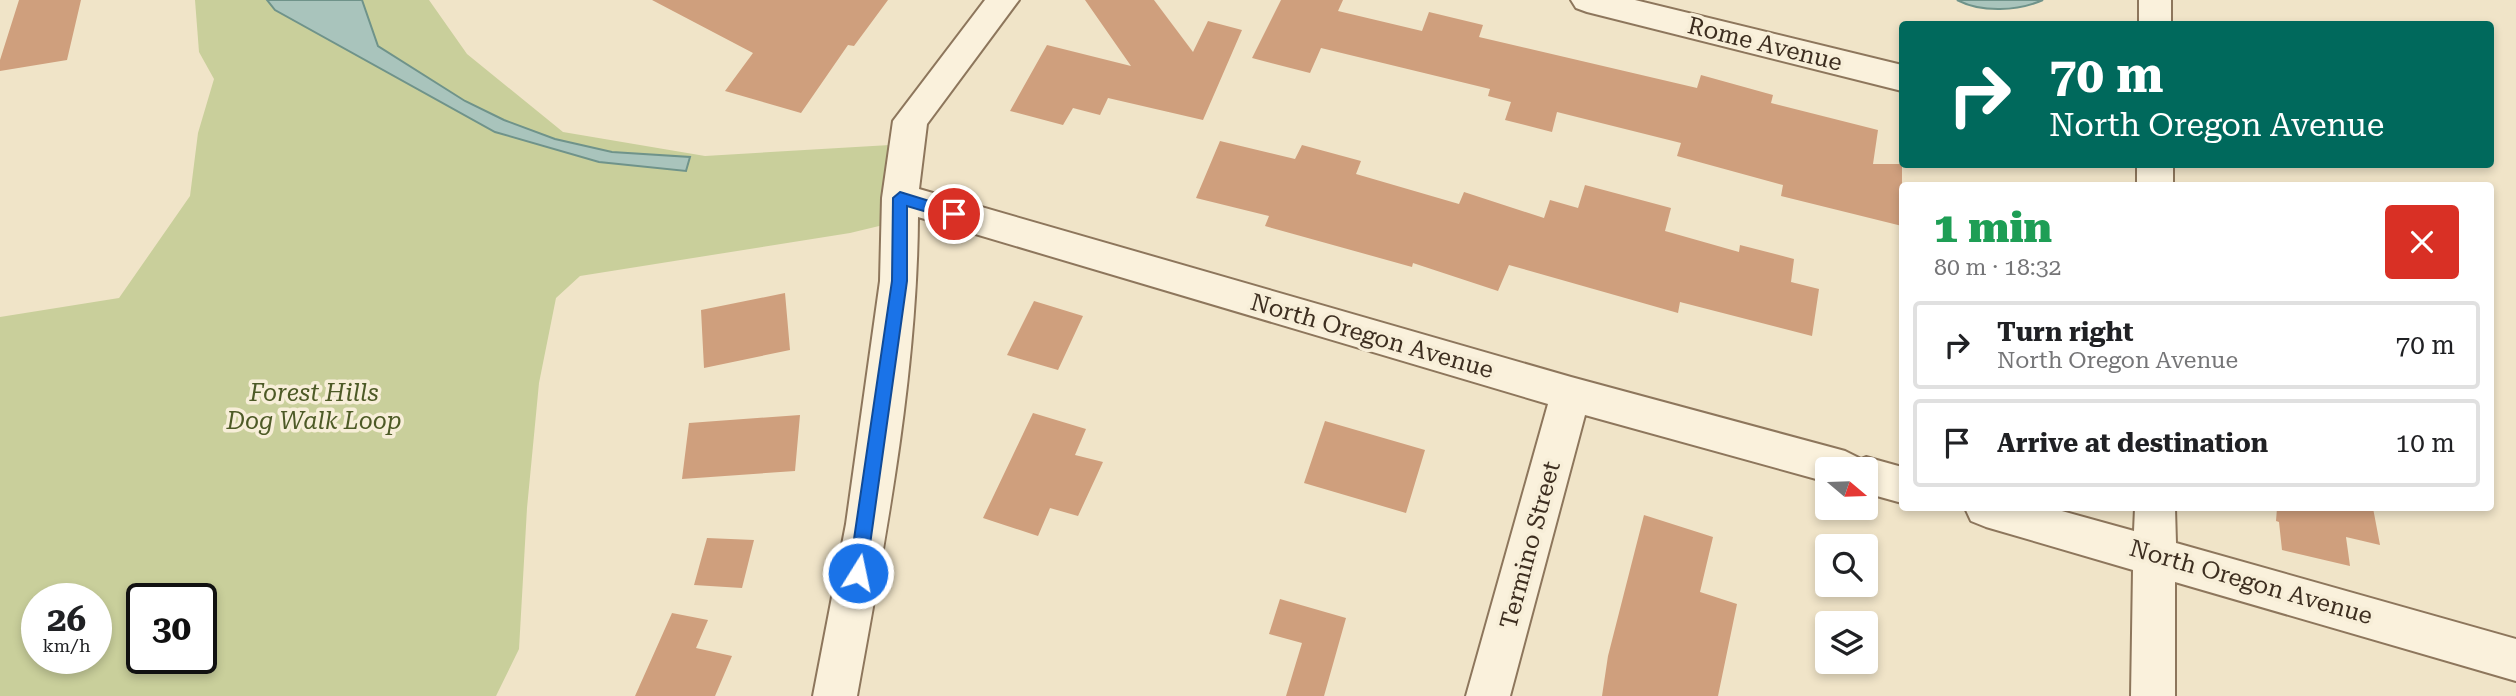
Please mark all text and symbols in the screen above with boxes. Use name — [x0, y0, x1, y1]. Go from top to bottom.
street label: Rome Avenue — [1685, 11, 1845, 77]
text: 70 m — [2049, 47, 2164, 104]
icon: right — [1934, 49, 2025, 140]
text: North Oregon Avenue — [2049, 106, 2384, 144]
pin — [924, 184, 984, 244]
icon: arrive — [935, 195, 973, 233]
text: 1 min — [1934, 203, 2052, 252]
button: close — [2385, 205, 2459, 279]
text: 80 m · 18:32 — [1934, 254, 2061, 281]
street label: North Oregon Avenue — [1247, 288, 1497, 384]
text: Turn right — [1997, 317, 2133, 347]
icon: right — [1938, 326, 1976, 364]
text: 70 m — [2396, 330, 2455, 360]
text: North Oregon Avenue — [1997, 347, 2238, 374]
park label: Forest Hills Dog Walk Loop — [225, 379, 402, 435]
icon: arrive — [1938, 424, 1976, 462]
text: Arrive at destination — [1997, 428, 2268, 458]
text: 10 m — [2396, 428, 2455, 458]
north arrow — [1815, 457, 1878, 520]
map controls — [1815, 457, 1878, 674]
street label: Termino Street — [1494, 458, 1566, 632]
button: search — [1815, 534, 1878, 597]
street label: North Oregon Avenue — [2126, 534, 2376, 630]
position arrow — [821, 536, 895, 610]
speed limit sign: 30 — [126, 583, 217, 674]
text: 26 — [47, 599, 86, 640]
button: layers — [1815, 611, 1878, 674]
text: km/h — [42, 635, 91, 656]

